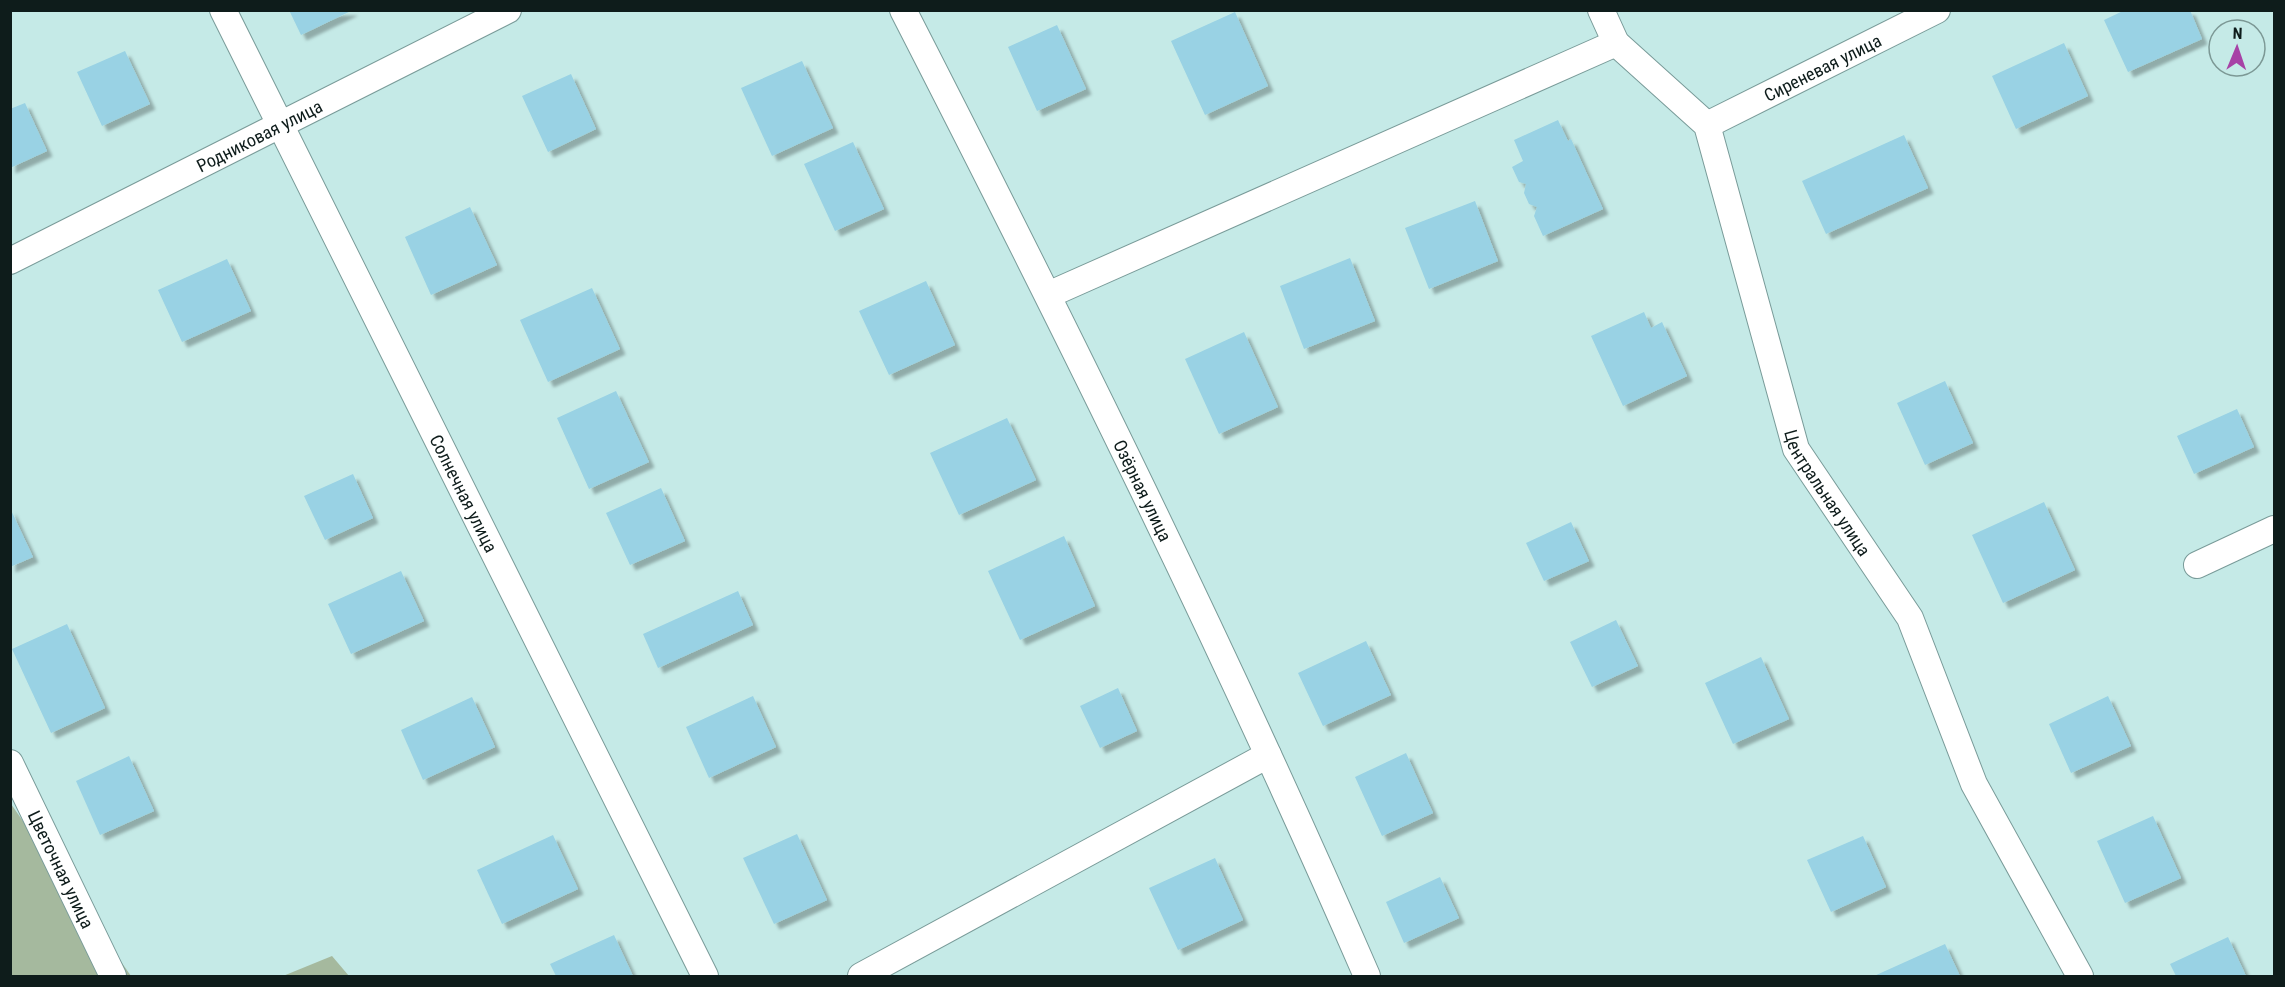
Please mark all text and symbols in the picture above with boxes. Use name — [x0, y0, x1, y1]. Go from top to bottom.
north arrow — [2207, 18, 2267, 78]
text: N — [2232, 24, 2243, 43]
street label: Сиреневая улица — [1760, 29, 1885, 105]
street label: Родниковая улица — [193, 95, 325, 176]
street label: Центральная улица — [1781, 427, 1875, 560]
street label: Солнечная улица — [426, 431, 502, 555]
street label: Озёрная улица — [1110, 436, 1177, 545]
street label: Цветочная улица — [24, 807, 99, 931]

